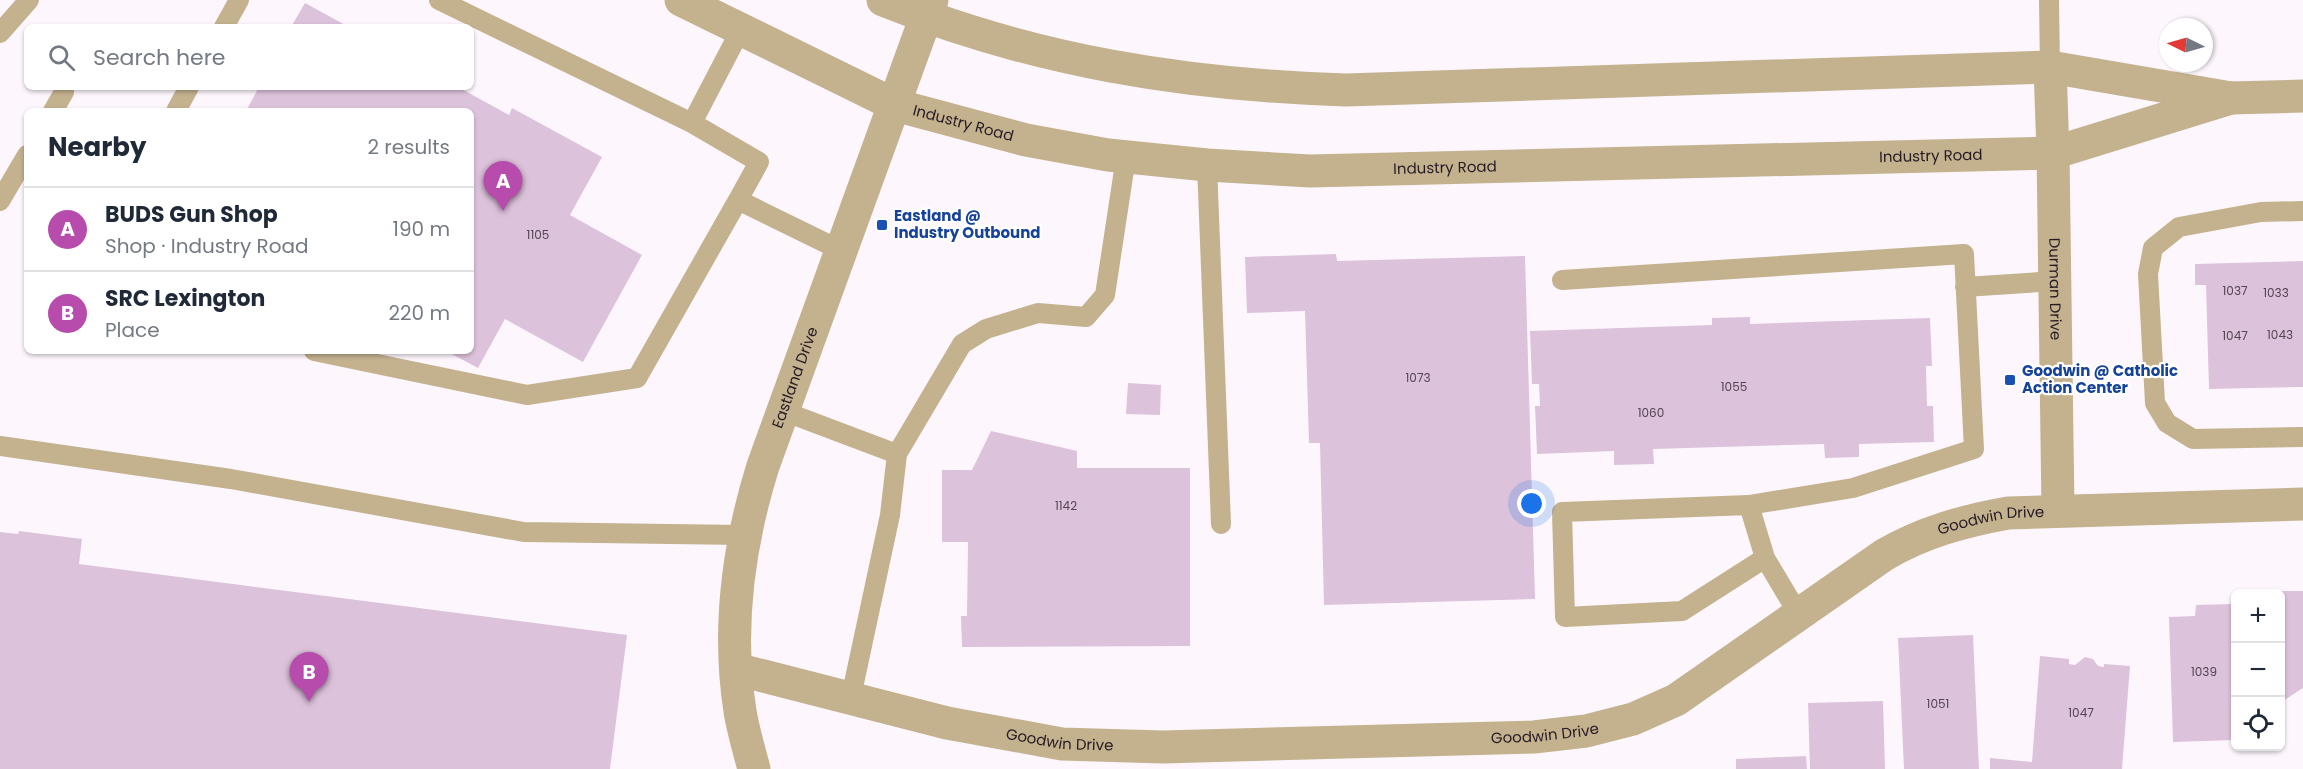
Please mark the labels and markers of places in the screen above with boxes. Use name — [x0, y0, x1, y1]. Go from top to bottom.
pin: A — [484, 162, 522, 211]
place label: Eastland @ Industry Outbound — [894, 205, 1041, 243]
marker: Eastland @ Industry Outbound — [875, 218, 889, 232]
place label: Goodwin @ Catholic Action Center — [2022, 360, 2178, 398]
marker: Goodwin @ Catholic Action Center — [2003, 373, 2017, 387]
pin: B — [290, 652, 328, 702]

